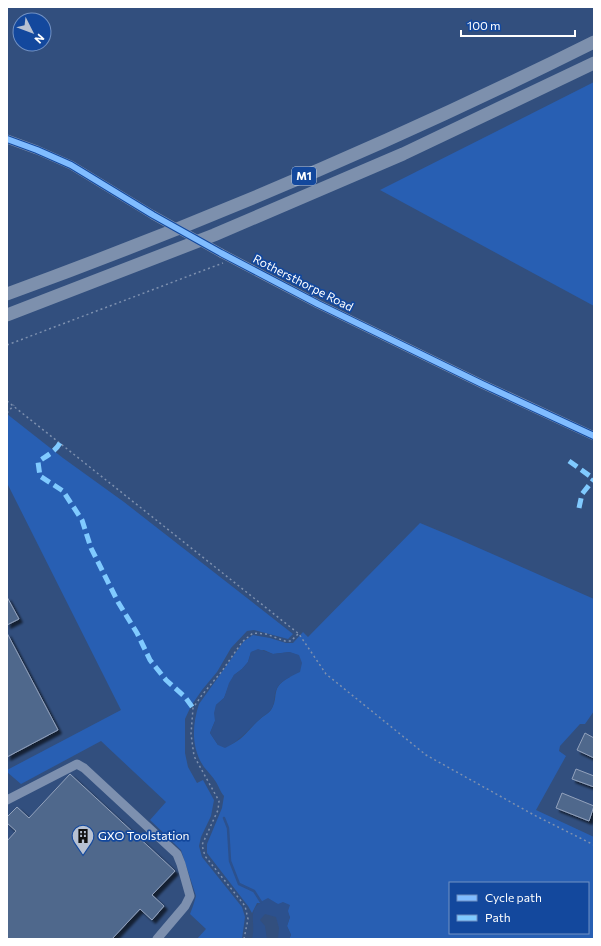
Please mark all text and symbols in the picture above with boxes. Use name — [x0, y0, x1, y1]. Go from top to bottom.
north arrow — [12, 12, 52, 52]
scale bar — [461, 12, 575, 38]
text: 100 m — [467, 18, 501, 32]
text: N — [32, 32, 47, 46]
road number: M1 — [292, 167, 316, 185]
street label: Rothersthorpe Road — [251, 251, 356, 313]
building icon: GXO Toolstation — [70, 823, 96, 856]
place label: GXO Toolstation — [98, 828, 189, 842]
legend — [449, 882, 589, 934]
text: Cycle path — [485, 890, 542, 904]
text: Path — [485, 910, 511, 924]

